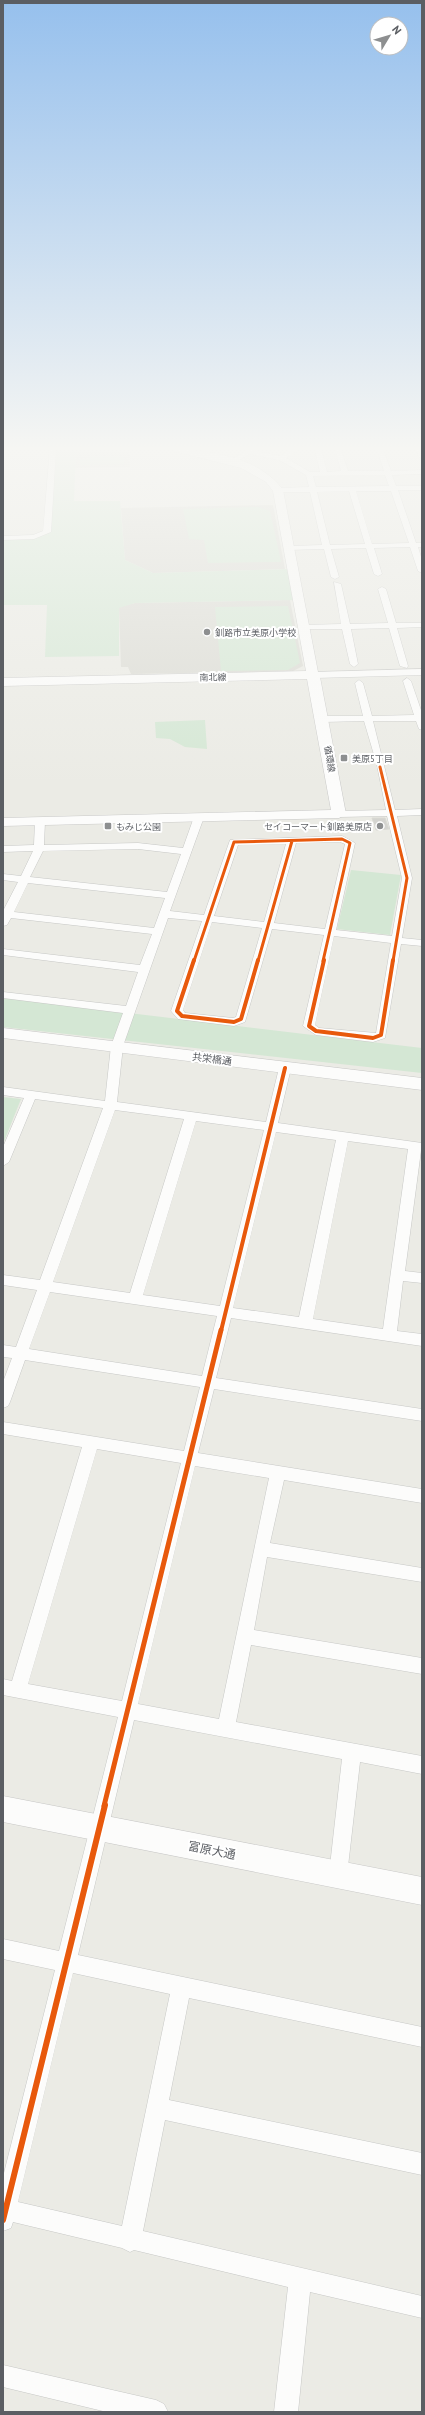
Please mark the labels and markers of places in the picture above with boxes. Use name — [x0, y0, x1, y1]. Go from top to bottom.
marker: 釧路市立美原小学校 — [202, 627, 212, 637]
place label: 釧路市立美原小学校 — [215, 627, 296, 638]
marker: 美原5丁目 — [339, 753, 349, 763]
place label: 美原5丁目 — [352, 753, 393, 764]
marker: もみじ公園 — [103, 821, 113, 831]
place label: もみじ公園 — [116, 821, 161, 832]
place label: セイコーマート釧路美原店 — [264, 821, 372, 832]
marker: セイコーマート釧路美原店 — [375, 821, 385, 831]

